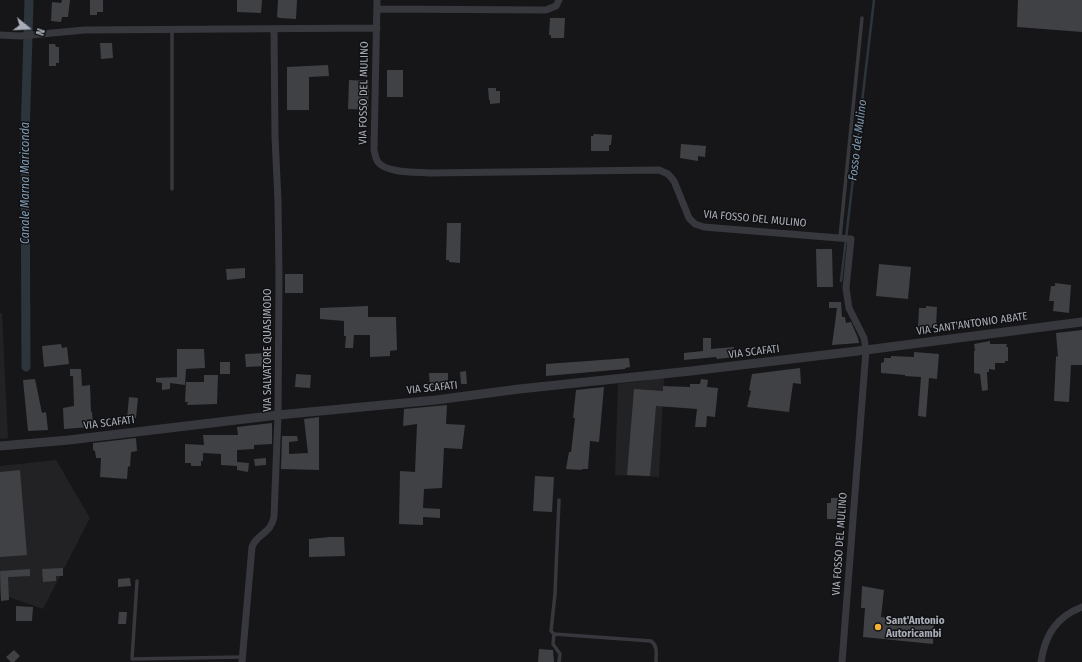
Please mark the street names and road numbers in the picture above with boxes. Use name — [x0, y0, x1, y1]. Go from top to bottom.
street label: VIA FOSSO DEL MULINO — [356, 41, 372, 145]
street label: VIA FOSSO DEL MULINO — [703, 208, 807, 230]
street label: VIA SALVATORE QUASIMODO — [261, 288, 275, 412]
street label: VIA SANT'ANTONIO ABATE — [916, 310, 1028, 338]
street label: VIA SCAFATI — [728, 342, 780, 362]
street label: VIA SCAFATI — [406, 379, 458, 397]
street label: VIA SCAFATI — [83, 413, 135, 433]
street label: VIA FOSSO DEL MULINO — [830, 492, 850, 596]

